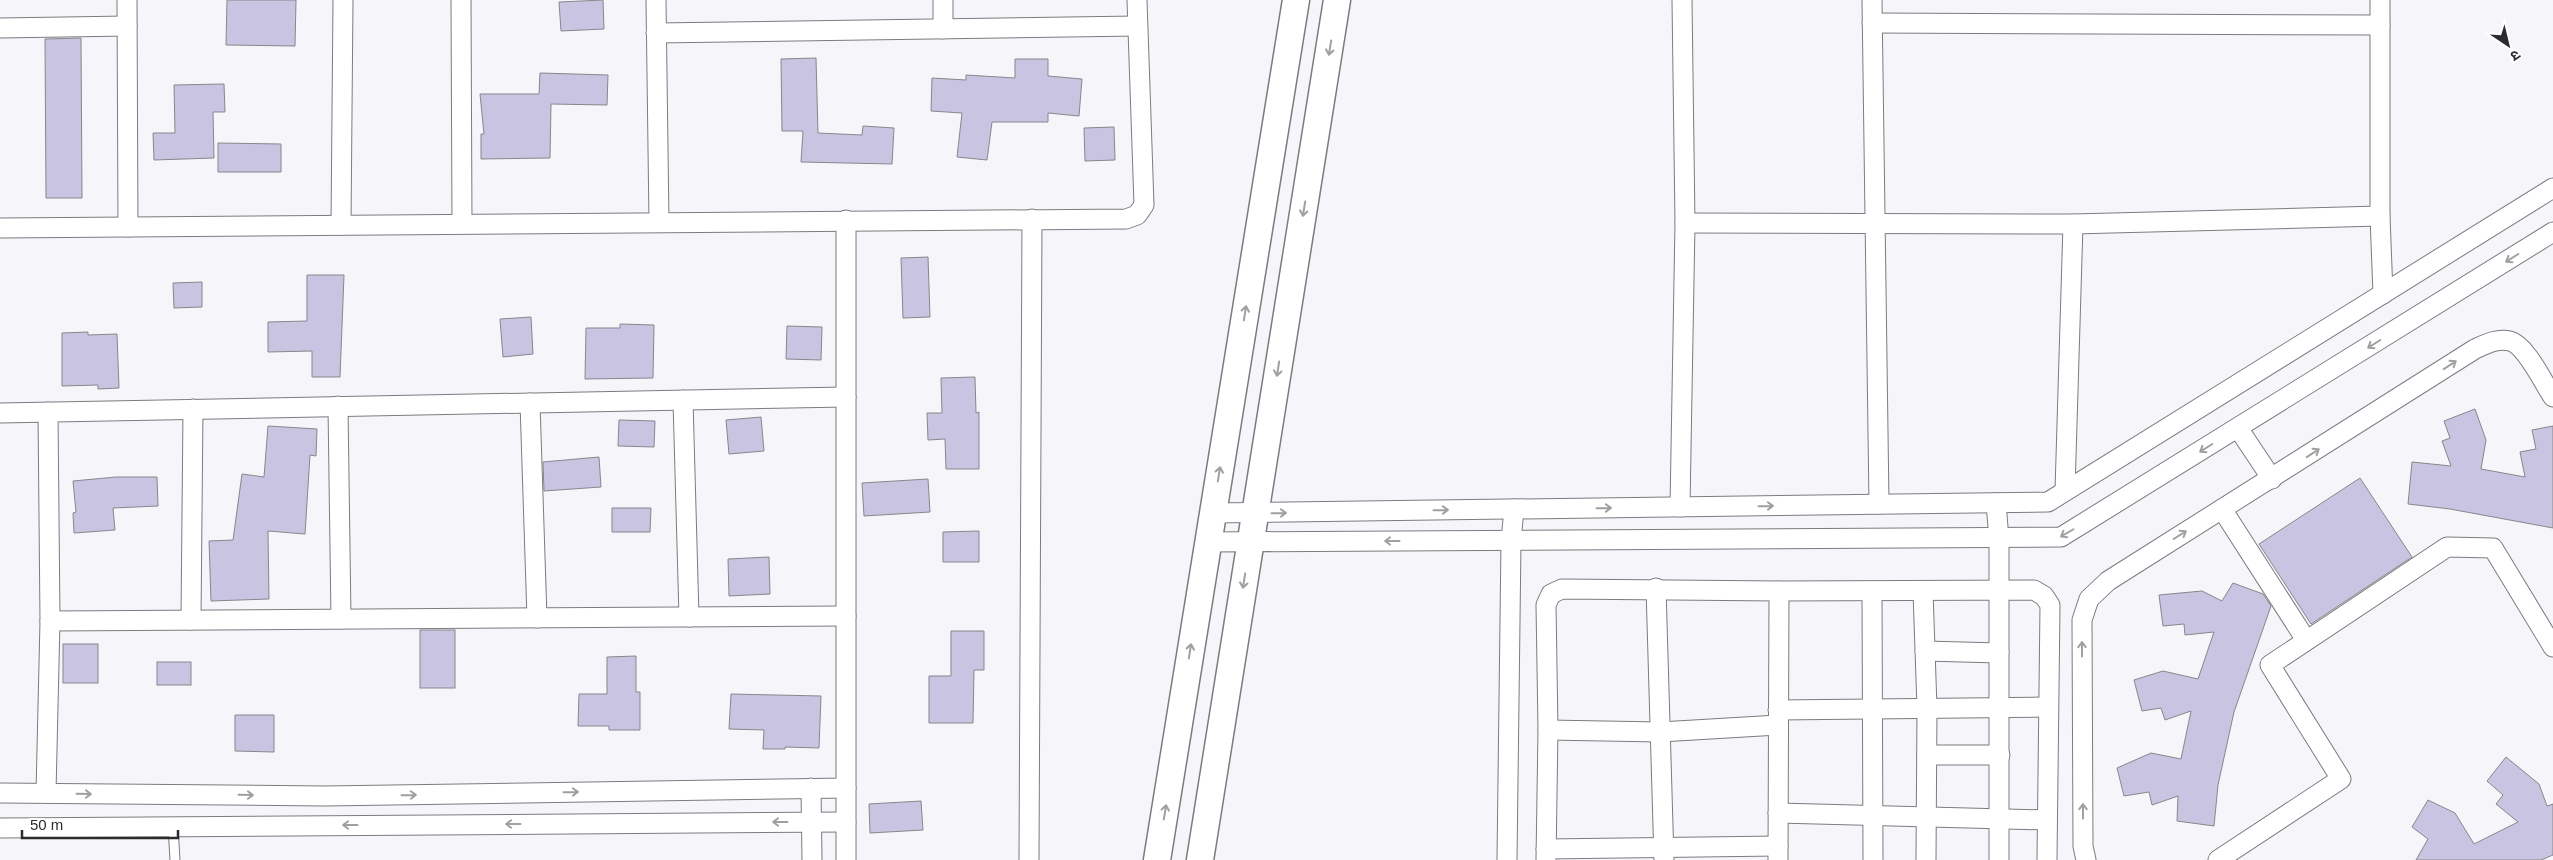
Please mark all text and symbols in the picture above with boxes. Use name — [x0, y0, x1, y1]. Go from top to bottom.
north arrow — [2483, 20, 2533, 70]
one-way arrow — [1324, 40, 1334, 56]
text: उ — [2507, 47, 2523, 65]
one-way arrow — [1299, 200, 1309, 216]
one-way arrow — [2505, 253, 2519, 263]
one-way arrow — [1240, 306, 1250, 322]
one-way arrow — [2367, 339, 2381, 349]
one-way arrow — [2442, 360, 2456, 370]
one-way arrow — [1273, 361, 1283, 377]
one-way arrow — [2199, 443, 2213, 453]
one-way arrow — [2305, 448, 2319, 458]
one-way arrow — [1214, 466, 1224, 482]
one-way arrow — [1758, 501, 1774, 510]
one-way arrow — [1595, 503, 1611, 513]
one-way arrow — [1432, 505, 1449, 515]
one-way arrow — [1270, 508, 1286, 517]
one-way arrow — [2061, 528, 2075, 538]
one-way arrow — [2172, 530, 2186, 540]
one-way arrow — [1385, 536, 1401, 546]
one-way arrow — [1239, 573, 1249, 589]
one-way arrow — [2077, 641, 2087, 658]
one-way arrow — [1186, 644, 1196, 660]
one-way arrow — [562, 787, 579, 797]
one-way arrow — [75, 789, 91, 799]
one-way arrow — [238, 790, 254, 800]
one-way arrow — [400, 790, 416, 800]
one-way arrow — [1160, 804, 1170, 820]
one-way arrow — [2078, 804, 2088, 820]
scale bar — [22, 808, 179, 840]
text: 50 m — [30, 816, 63, 833]
one-way arrow — [772, 817, 788, 827]
one-way arrow — [505, 819, 521, 829]
one-way arrow — [342, 820, 358, 830]

